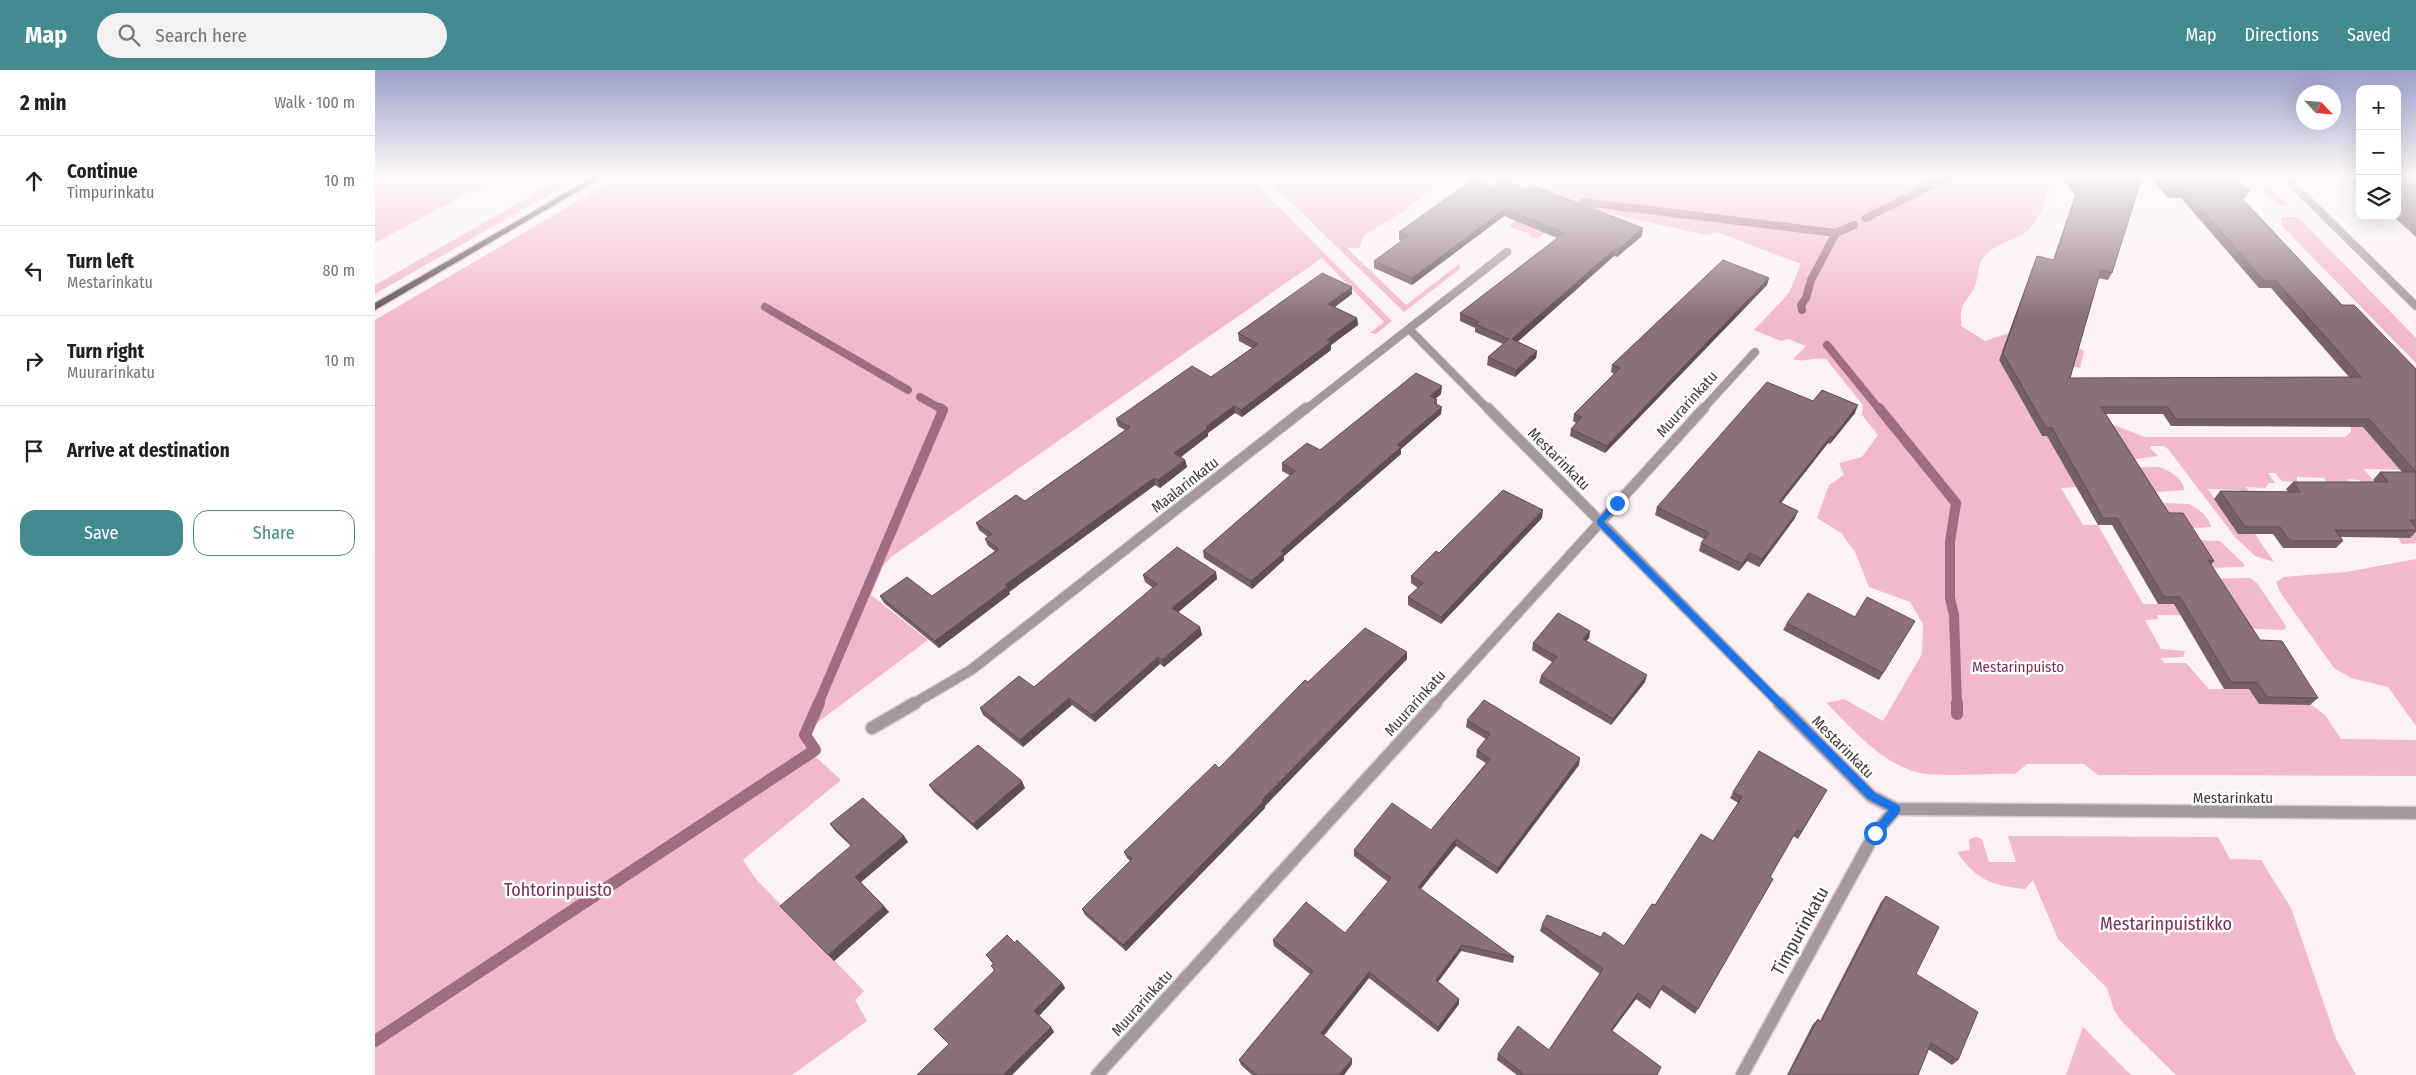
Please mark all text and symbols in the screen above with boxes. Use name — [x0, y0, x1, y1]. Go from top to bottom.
search box — [97, 13, 447, 58]
text: Map — [25, 21, 67, 49]
icon: search — [115, 21, 143, 49]
text: Search here — [155, 24, 247, 47]
text: Map — [2185, 24, 2217, 46]
text: Directions — [2245, 24, 2319, 46]
text: Saved — [2347, 24, 2391, 46]
north arrow — [2296, 85, 2341, 130]
map controls — [2356, 85, 2401, 220]
button: + — [2356, 85, 2401, 130]
text: 2 min — [20, 90, 67, 116]
text: Walk · 100 m — [274, 93, 355, 112]
button: − — [2356, 130, 2401, 175]
text: Continue — [67, 160, 138, 183]
icon: ahead — [20, 167, 48, 195]
text: 10 m — [324, 171, 355, 190]
button: layers — [2356, 175, 2401, 220]
text: Timpurinkatu — [67, 183, 154, 202]
text: Turn left — [67, 250, 134, 273]
icon: left — [20, 257, 48, 285]
text: 80 m — [323, 261, 355, 280]
text: Mestarinkatu — [67, 273, 153, 292]
text: Turn right — [67, 340, 144, 363]
icon: right — [20, 347, 48, 375]
text: 10 m — [324, 351, 355, 370]
text: Muurarinkatu — [67, 363, 155, 382]
street label: Muurarinkatu — [1653, 367, 1721, 441]
street label: Mestarinkatu — [1524, 424, 1594, 494]
icon: arrive — [20, 437, 48, 465]
text: Arrive at destination — [67, 439, 230, 462]
street label: Maalarinkatu — [1148, 453, 1222, 517]
route end — [1606, 492, 1629, 515]
button: Save — [20, 510, 183, 556]
button: Share — [193, 510, 355, 556]
park label: Mestarinpuisto — [1972, 658, 2064, 676]
street label: Muurarinkatu — [1381, 666, 1449, 740]
street label: Mestarinkatu — [1808, 712, 1878, 782]
street label: Mestarinkatu — [2193, 789, 2273, 807]
route start — [1864, 822, 1887, 845]
park label: Tohtorinpuisto — [504, 879, 612, 901]
street label: Timpurinkatu — [1767, 883, 1833, 979]
park label: Mestarinpuistikko — [2100, 913, 2232, 935]
street label: Muurarinkatu — [1108, 966, 1176, 1040]

